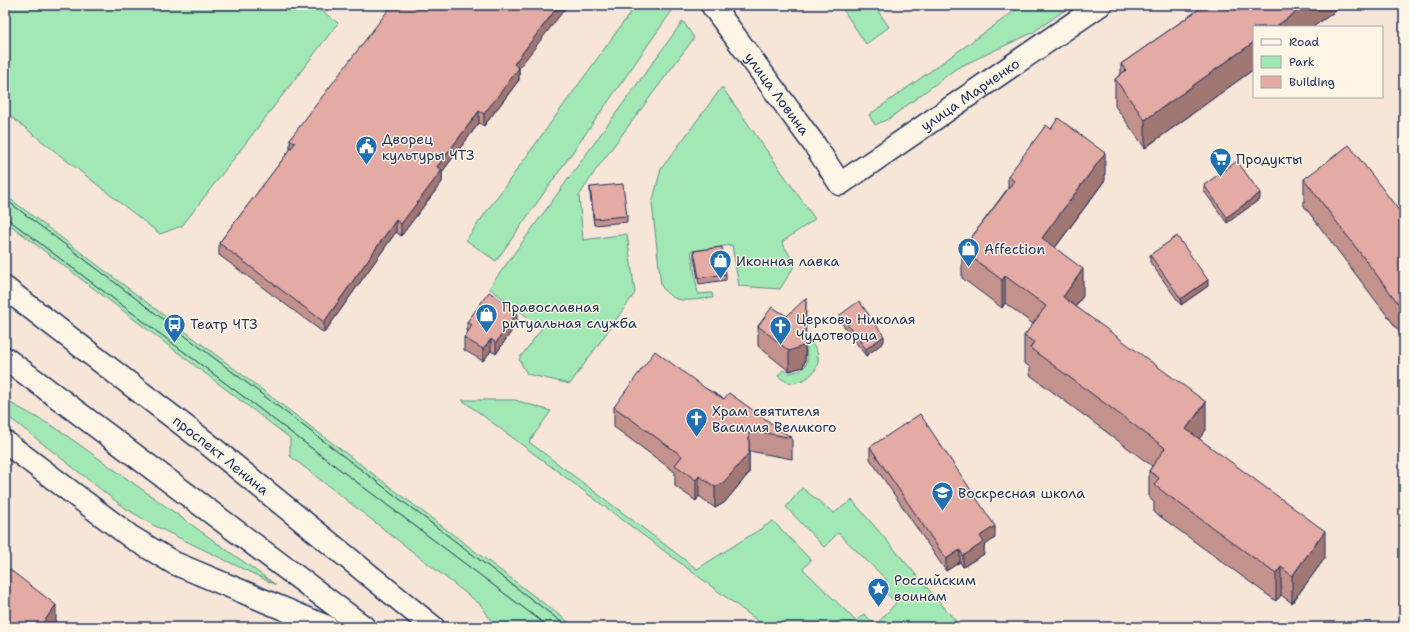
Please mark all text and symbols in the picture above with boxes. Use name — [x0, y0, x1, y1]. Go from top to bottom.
legend — [1253, 26, 1383, 98]
text: Road — [1289, 34, 1320, 50]
street label: улица Ловина — [741, 49, 814, 139]
street label: улица Марченко — [917, 54, 1023, 135]
text: Park — [1289, 54, 1315, 70]
text: Building — [1289, 74, 1335, 90]
place label: Дворец культуры ЧТЗ — [382, 130, 474, 164]
public building icon: Дворец культуры ЧТЗ — [353, 134, 379, 167]
supermarket icon: Продукты — [1208, 146, 1234, 179]
place label: Продукты — [1236, 150, 1303, 168]
shop icon: Affection — [955, 236, 981, 269]
place label: Affection — [984, 240, 1045, 258]
shop icon: Иконная лавка — [707, 248, 733, 281]
place label: Иконная лавка — [736, 252, 839, 270]
place label: Православная ритуальная служба — [502, 298, 637, 332]
shop icon: Православная ритуальная служба — [474, 302, 500, 335]
place label: Церковь Николая Чудотворца — [796, 310, 916, 344]
bus stop icon: Театр ЧТЗ — [161, 311, 187, 344]
church icon: Церковь Николая Чудотворца — [768, 314, 794, 347]
place label: Театр ЧТЗ — [190, 315, 258, 333]
place label: Храм святителя Василия Великого — [712, 402, 836, 436]
church icon: Храм святителя Василия Великого — [683, 406, 709, 439]
street label: проспект Ленина — [169, 411, 273, 499]
school or university icon: Воскресная школа — [930, 480, 956, 513]
place label: Воскресная школа — [958, 484, 1085, 502]
place label: Российским воинам — [894, 571, 976, 605]
place icon: Российским воинам — [866, 575, 892, 608]

